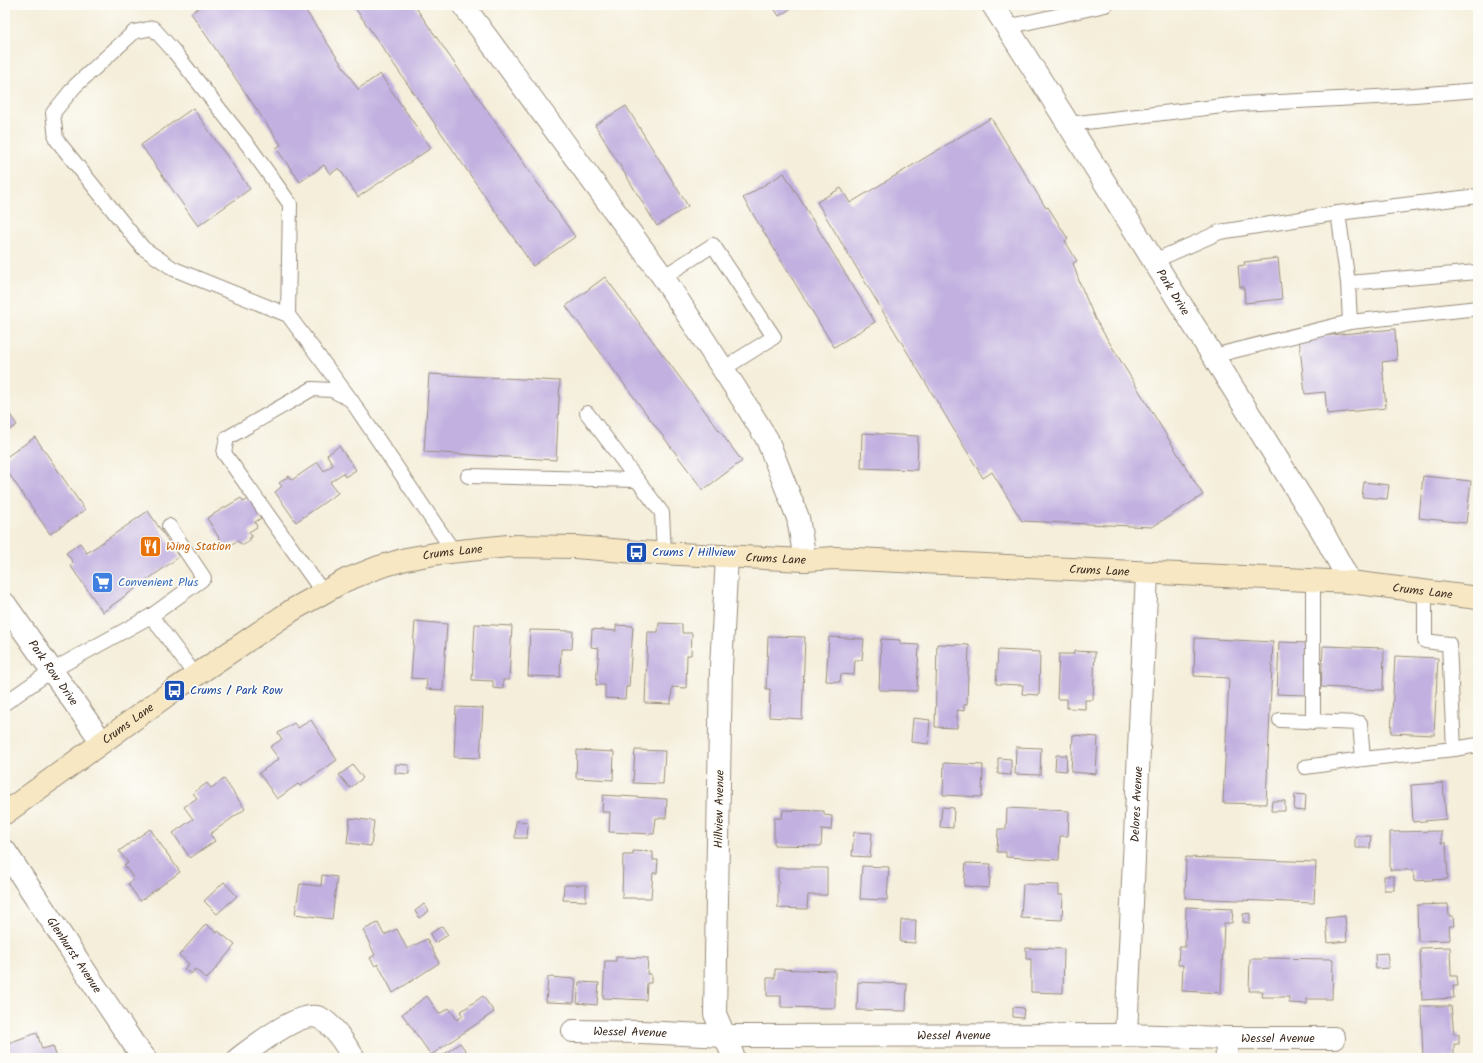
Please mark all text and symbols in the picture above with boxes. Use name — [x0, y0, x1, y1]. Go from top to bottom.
street label: Park Drive — [1151, 265, 1195, 320]
restaurant icon: Wing Station — [137, 533, 163, 559]
place label: Wing Station — [166, 537, 231, 556]
bus stop icon: Crums / Hillview — [624, 539, 650, 565]
street label: Crums Lane — [421, 540, 484, 566]
place label: Crums / Hillview — [652, 543, 737, 562]
street label: Crums Lane — [745, 548, 807, 570]
street label: Crums Lane — [1069, 560, 1131, 582]
supermarket icon: Convenient Plus — [90, 569, 116, 595]
place label: Convenient Plus — [118, 573, 198, 592]
street label: Crums Lane — [1391, 578, 1454, 605]
street label: Park Row Drive — [23, 636, 83, 710]
bus stop icon: Crums / Park Row — [161, 677, 187, 703]
place label: Crums / Park Row — [190, 681, 283, 700]
street label: Crums Lane — [98, 698, 159, 749]
street label: Delores Avenue — [1126, 765, 1148, 843]
street label: Hillview Avenue — [709, 769, 730, 848]
street label: Glenhurst Avenue — [42, 913, 107, 998]
street label: Wessel Avenue — [593, 1022, 668, 1043]
street label: Wessel Avenue — [917, 1026, 991, 1046]
street label: Wessel Avenue — [1241, 1029, 1315, 1048]

